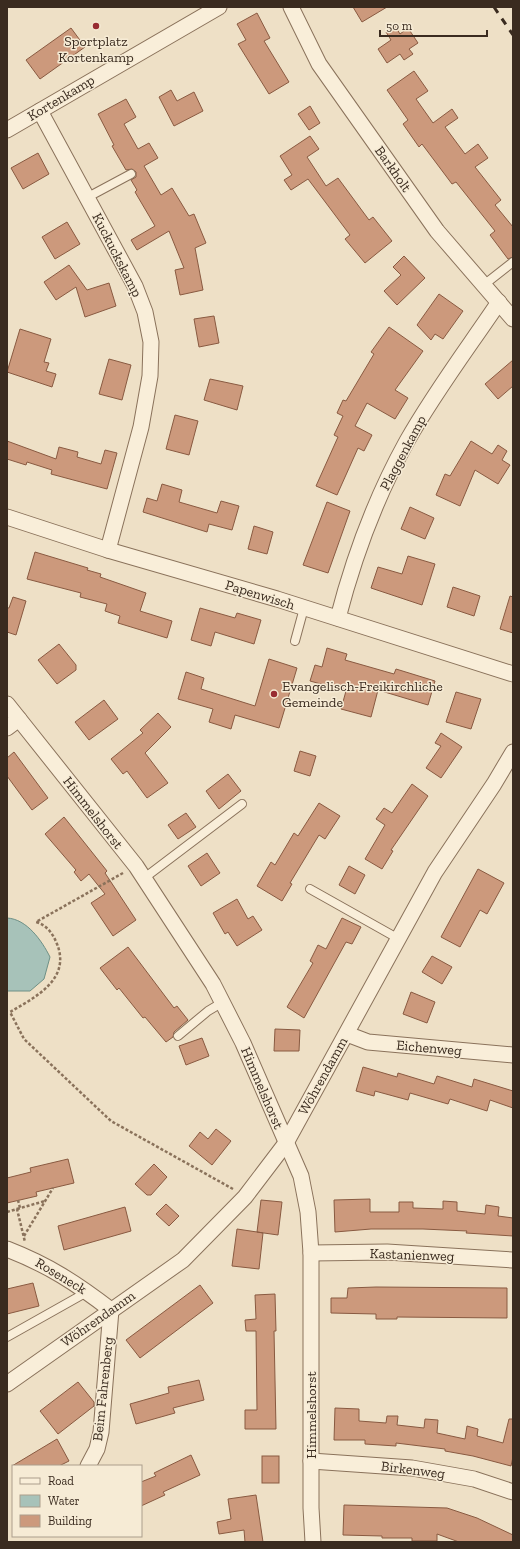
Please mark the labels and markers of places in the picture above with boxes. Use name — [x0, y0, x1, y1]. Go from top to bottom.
marker: Sportplatz Kortenkamp — [91, 21, 101, 31]
place label: Sportplatz Kortenkamp — [58, 33, 134, 66]
place label: Evangelisch-Freikirchliche Gemeinde — [282, 678, 443, 711]
marker: Evangelisch-Freikirchliche Gemeinde — [269, 689, 279, 699]

